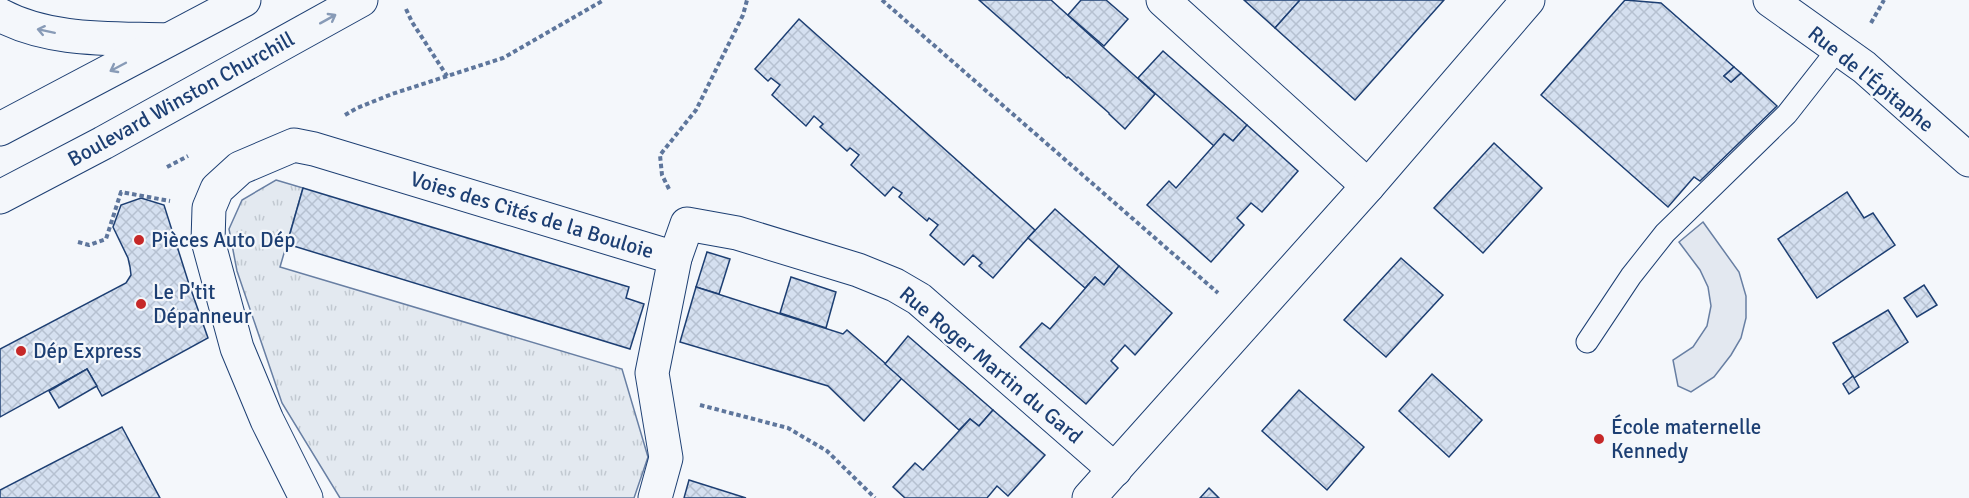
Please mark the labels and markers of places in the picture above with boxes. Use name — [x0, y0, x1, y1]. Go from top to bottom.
place label: Pièces Auto Dép — [151, 227, 295, 253]
marker: Pièces Auto Dép — [132, 233, 146, 247]
place label: Le P'tit Dépanneur — [153, 279, 252, 329]
marker: Le P'tit Dépanneur — [134, 297, 148, 311]
place label: Dép Express — [33, 338, 142, 364]
marker: Dép Express — [14, 344, 28, 358]
place label: École maternelle Kennedy — [1611, 414, 1761, 464]
marker: École maternelle Kennedy — [1592, 432, 1606, 446]

